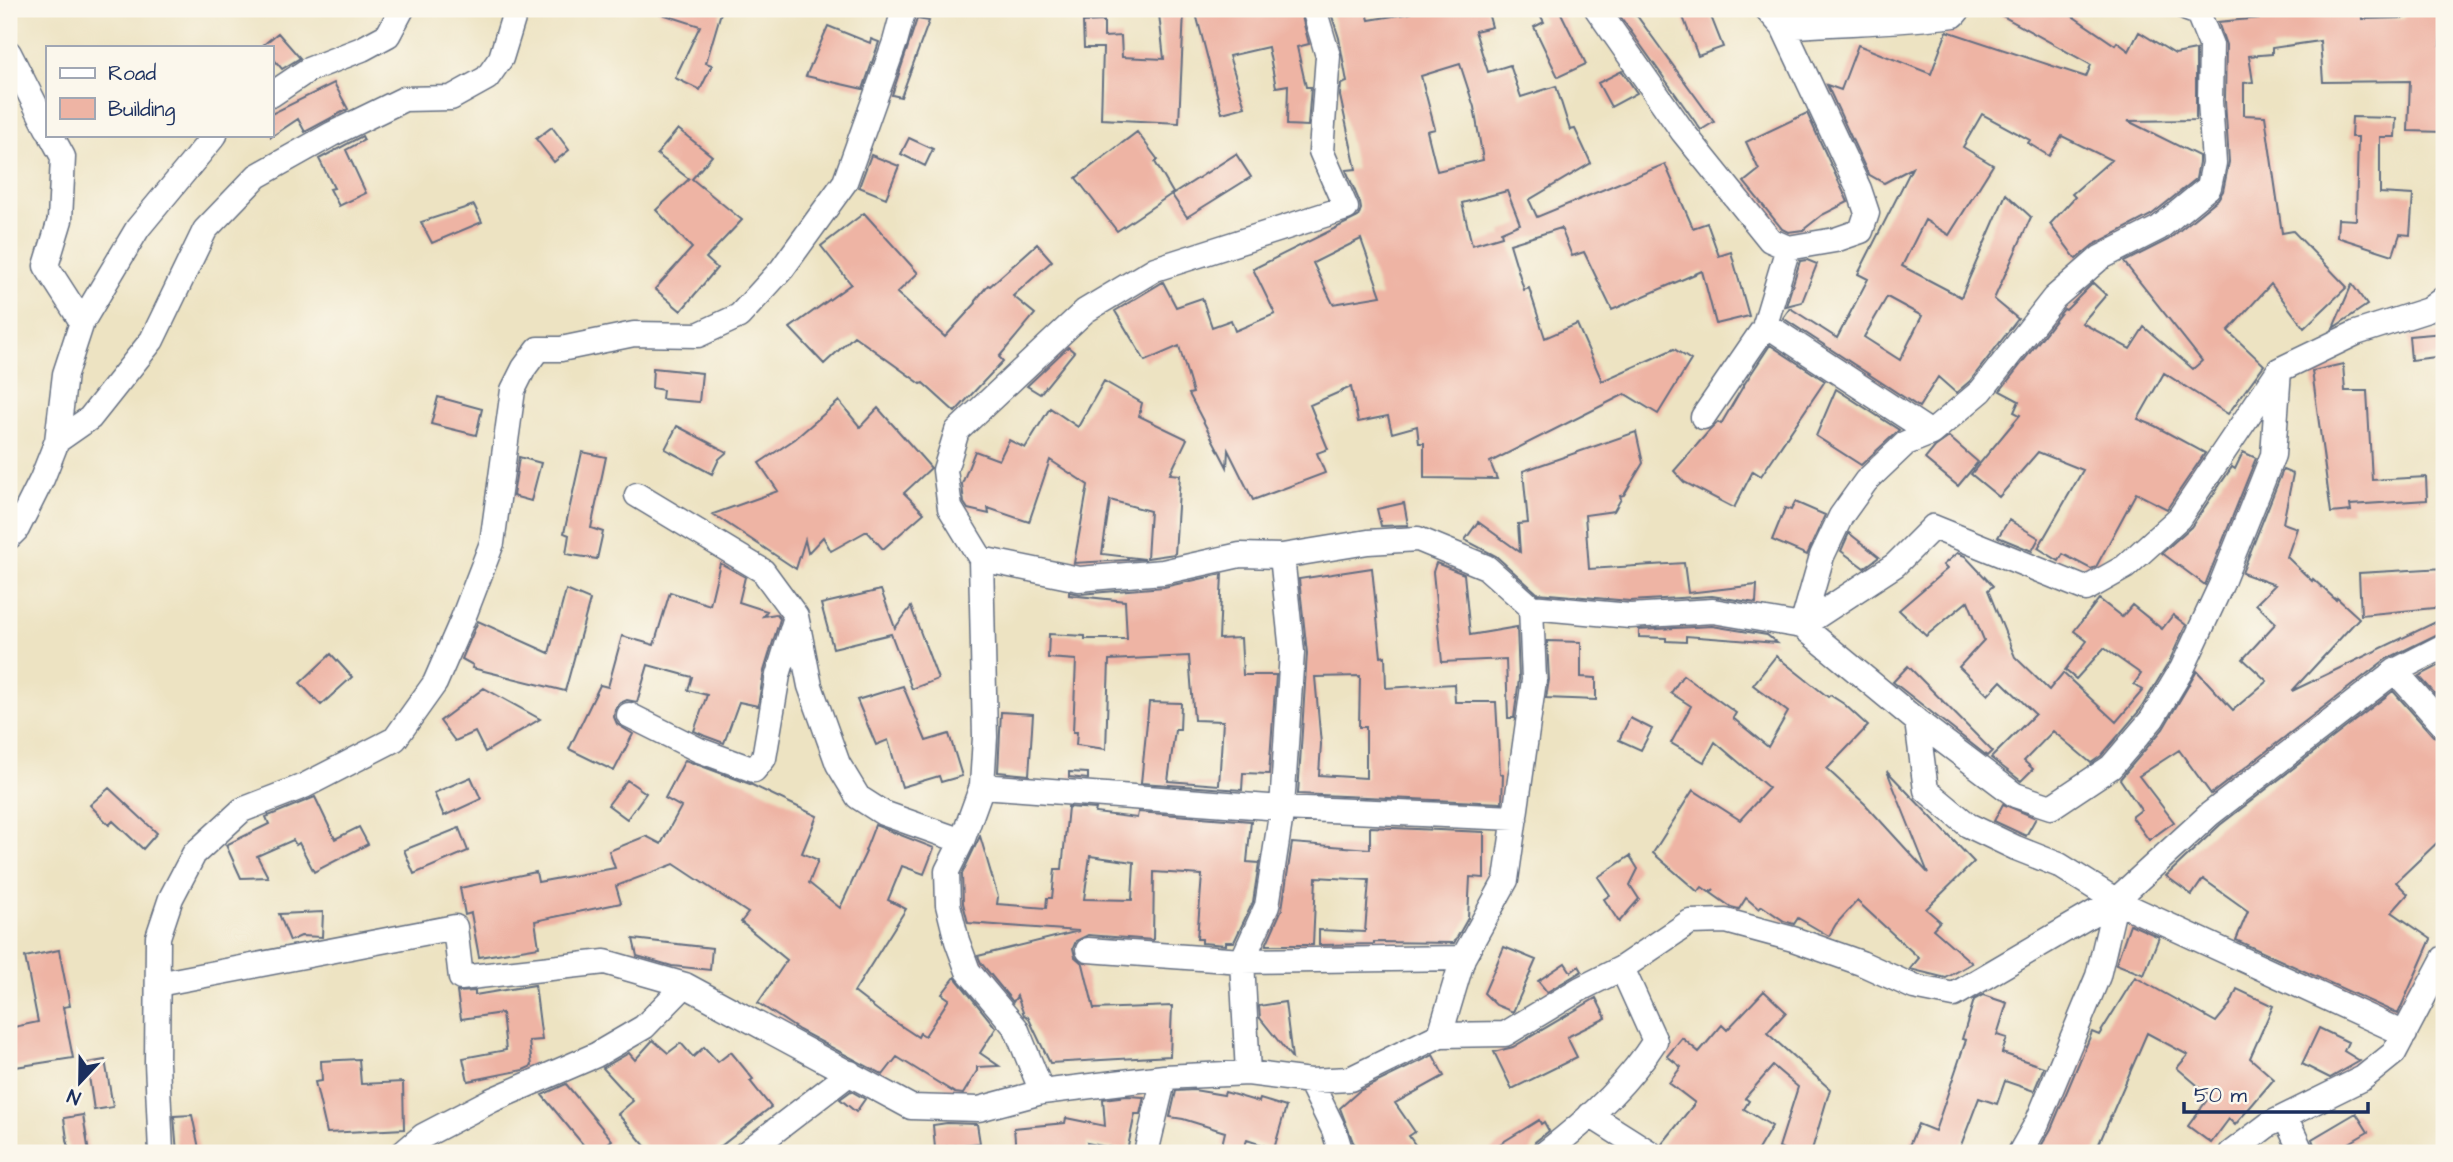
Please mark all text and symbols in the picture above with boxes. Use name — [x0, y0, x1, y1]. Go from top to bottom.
legend — [46, 46, 273, 136]
text: Road — [108, 59, 156, 88]
text: Building — [108, 95, 176, 126]
north arrow — [46, 1046, 116, 1116]
scale bar — [2184, 1071, 2367, 1115]
text: 50 m — [2194, 1081, 2248, 1110]
text: N — [64, 1082, 85, 1111]

